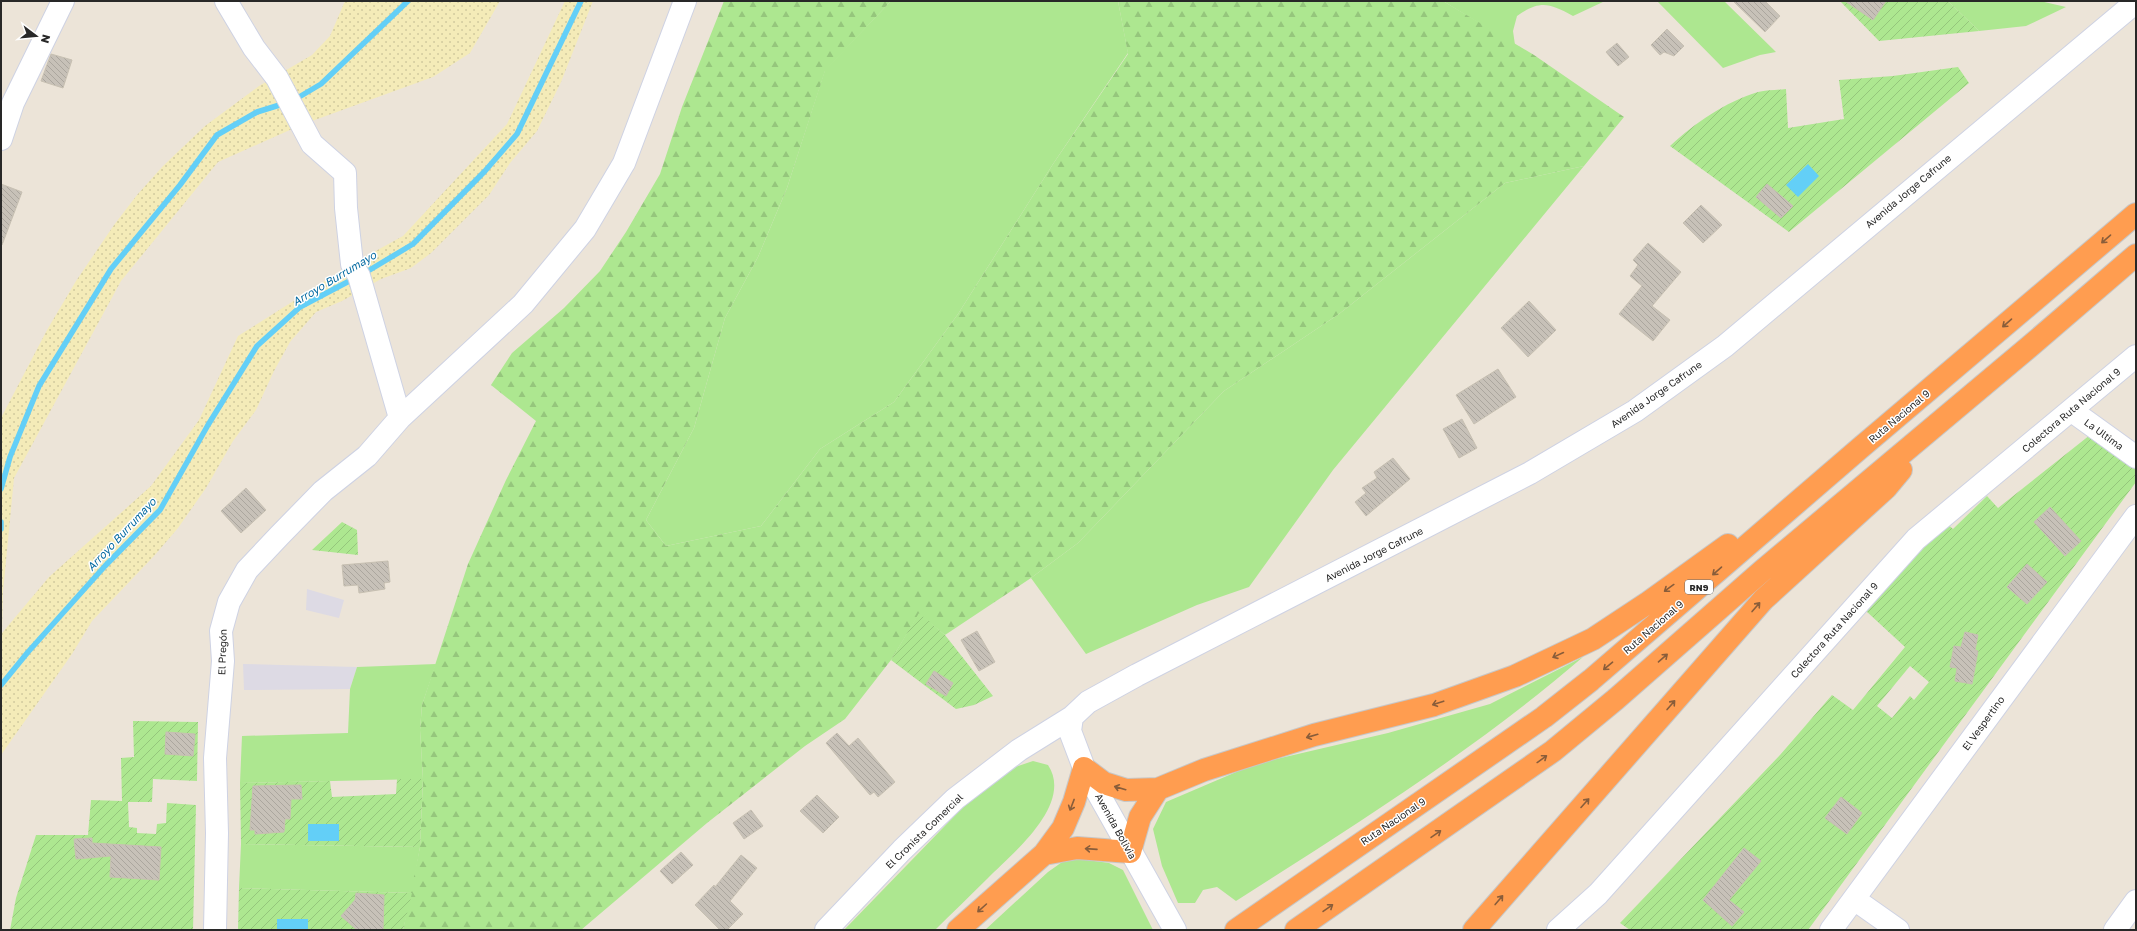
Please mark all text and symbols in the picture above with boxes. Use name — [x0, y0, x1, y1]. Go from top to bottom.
north arrow — [16, 16, 56, 56]
text: N — [39, 33, 53, 45]
street label: Avenida Jorge Cafrune — [1863, 151, 1953, 230]
one-way arrow — [2101, 234, 2112, 243]
water label: Arroyo Burrumayo — [290, 247, 380, 309]
one-way arrow — [2002, 318, 2012, 327]
street label: Avenida Jorge Cafrune — [1608, 358, 1704, 430]
street label: Colectora Ruta Nacional 9 — [2019, 365, 2123, 455]
street label: Ruta Nacional 9 — [1866, 387, 1932, 445]
street label: La Ultima — [2082, 416, 2126, 452]
water label: Arroyo Burrumayo — [84, 494, 160, 574]
street label: Avenida Jorge Cafrune — [1323, 524, 1425, 584]
one-way arrow — [1712, 567, 1722, 576]
road number: RN9 — [1685, 580, 1713, 594]
street label: Colectora Ruta Nacional 9 — [1788, 580, 1880, 680]
one-way arrow — [1664, 584, 1675, 592]
street label: Ruta Nacional 9 — [1620, 598, 1686, 656]
one-way arrow — [1752, 602, 1761, 613]
street label: El Pregón — [215, 629, 229, 675]
one-way arrow — [1553, 652, 1565, 659]
one-way arrow — [1658, 654, 1668, 663]
one-way arrow — [1603, 661, 1613, 670]
street label: El Vespertino — [1959, 694, 2007, 752]
one-way arrow — [1431, 700, 1444, 707]
one-way arrow — [1666, 700, 1675, 711]
one-way arrow — [1305, 733, 1318, 740]
one-way arrow — [1536, 755, 1547, 763]
one-way arrow — [1113, 784, 1126, 791]
street label: El Cronista Comercial — [883, 791, 965, 871]
street label: Avenida Bolivia — [1093, 791, 1139, 861]
street label: Ruta Nacional 9 — [1358, 795, 1428, 847]
one-way arrow — [1580, 798, 1590, 808]
one-way arrow — [1068, 799, 1076, 811]
one-way arrow — [1430, 830, 1441, 838]
one-way arrow — [1085, 845, 1098, 852]
one-way arrow — [1494, 895, 1503, 906]
one-way arrow — [977, 904, 987, 913]
one-way arrow — [1323, 904, 1334, 912]

